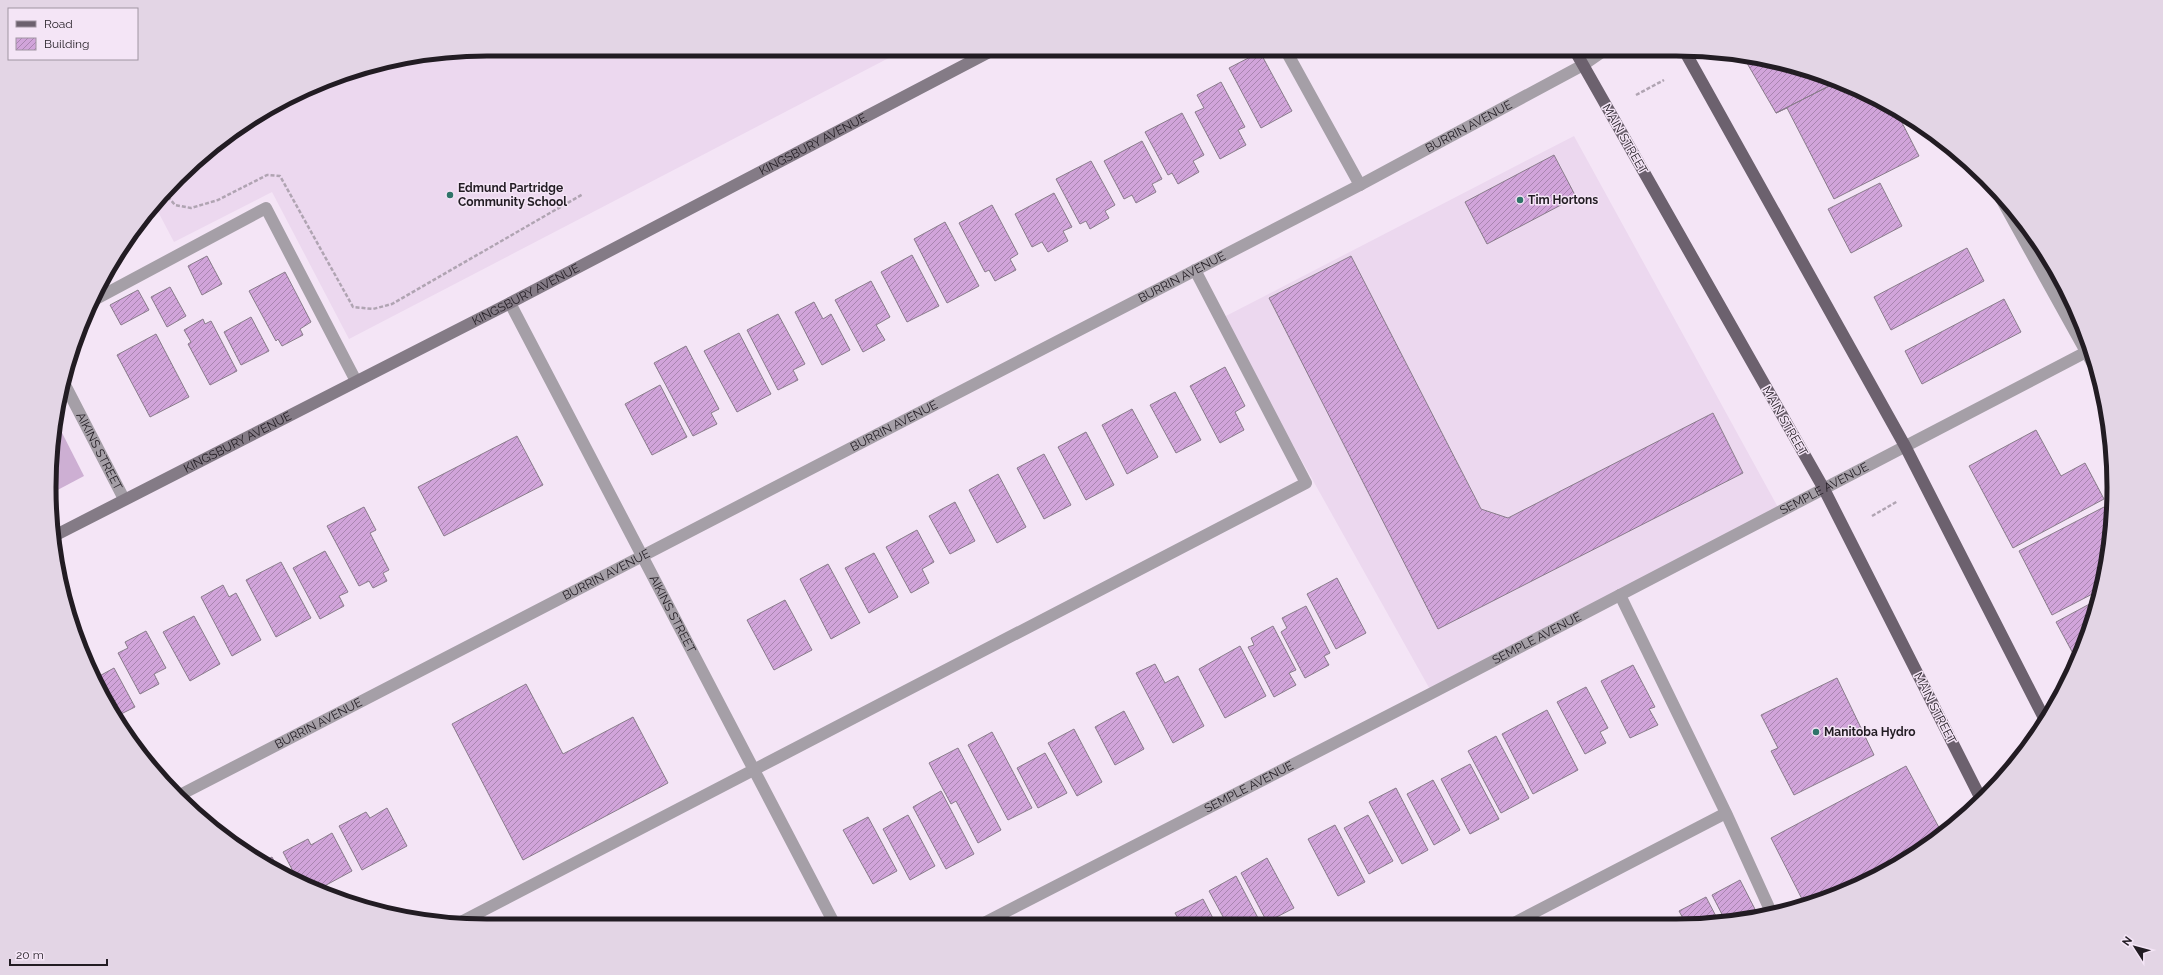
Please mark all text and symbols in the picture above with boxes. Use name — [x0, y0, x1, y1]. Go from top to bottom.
legend — [8, 8, 138, 60]
text: Road — [44, 17, 73, 31]
text: Building — [44, 37, 90, 51]
street label: BURRIN AVENUE — [1423, 98, 1514, 155]
street label: MAIN STREET — [1599, 102, 1651, 177]
street label: KINGSBURY AVENUE — [757, 111, 869, 178]
place label: Edmund Partridge Community School — [458, 181, 567, 209]
marker: Edmund Partridge Community School — [445, 190, 455, 200]
place label: Tim Hortons — [1528, 193, 1598, 207]
marker: Tim Hortons — [1515, 195, 1525, 205]
street label: BURRIN AVENUE — [1136, 249, 1228, 305]
street label: KINGSBURY AVENUE — [470, 261, 582, 328]
street label: MAIN STREET — [1759, 384, 1811, 459]
street label: BURRIN AVENUE — [848, 398, 940, 454]
street label: KINGSBURY AVENUE — [181, 409, 294, 476]
street label: AIKINS STREET — [73, 410, 126, 493]
street label: SEMPLE AVENUE — [1777, 460, 1871, 517]
street label: BURRIN AVENUE — [560, 546, 652, 603]
street label: AIKINS STREET — [646, 573, 699, 656]
street label: SEMPLE AVENUE — [1490, 609, 1584, 667]
street label: MAIN STREET — [1911, 670, 1959, 747]
street label: BURRIN AVENUE — [272, 695, 364, 752]
place label: Manitoba Hydro — [1824, 725, 1916, 739]
marker: Manitoba Hydro — [1811, 727, 1821, 737]
street label: SEMPLE AVENUE — [1202, 758, 1296, 816]
north arrow — [2115, 927, 2155, 967]
text: N — [2120, 934, 2135, 949]
scale bar — [10, 941, 107, 967]
text: 20 m — [16, 948, 44, 962]

